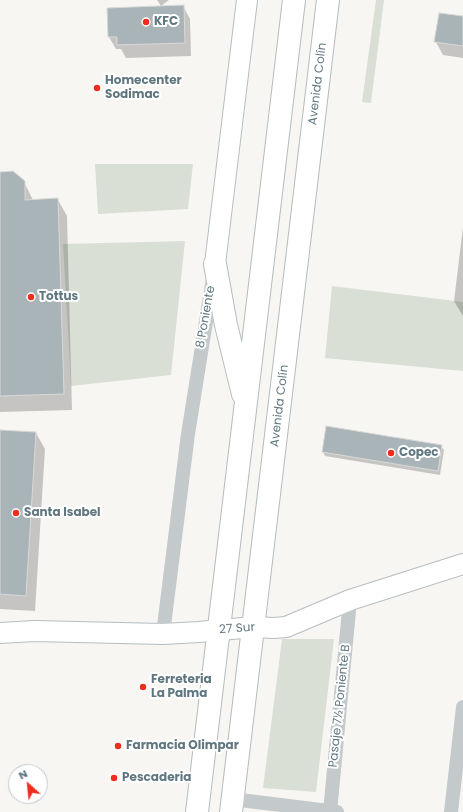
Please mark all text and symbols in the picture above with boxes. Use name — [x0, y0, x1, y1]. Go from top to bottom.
place label: KFC — [154, 15, 178, 29]
marker: KFC — [141, 17, 151, 27]
street label: Avenida Colín — [306, 42, 330, 126]
place label: Homecenter Sodimac — [105, 74, 182, 102]
marker: Homecenter Sodimac — [92, 83, 102, 93]
street label: 8 Poniente — [193, 285, 219, 349]
place label: Tottus — [39, 290, 78, 304]
marker: Tottus — [26, 292, 36, 302]
street label: Avenida Colín — [268, 364, 292, 448]
place label: Copec — [399, 446, 439, 460]
marker: Copec — [386, 448, 396, 458]
place label: Santa Isabel — [24, 506, 101, 520]
marker: Santa Isabel — [11, 508, 21, 518]
street label: 27 Sur — [219, 621, 255, 637]
street label: Pasaje 7½ Poniente B — [326, 644, 354, 768]
place label: Ferreteria La Palma — [151, 673, 212, 701]
marker: Ferreteria La Palma — [138, 682, 148, 692]
place label: Farmacia Olimpar — [126, 739, 239, 753]
marker: Farmacia Olimpar — [113, 741, 123, 751]
north arrow — [8, 764, 48, 804]
text: N — [16, 765, 30, 783]
place label: Pescaderia — [122, 771, 191, 785]
marker: Pescaderia — [109, 773, 119, 783]

